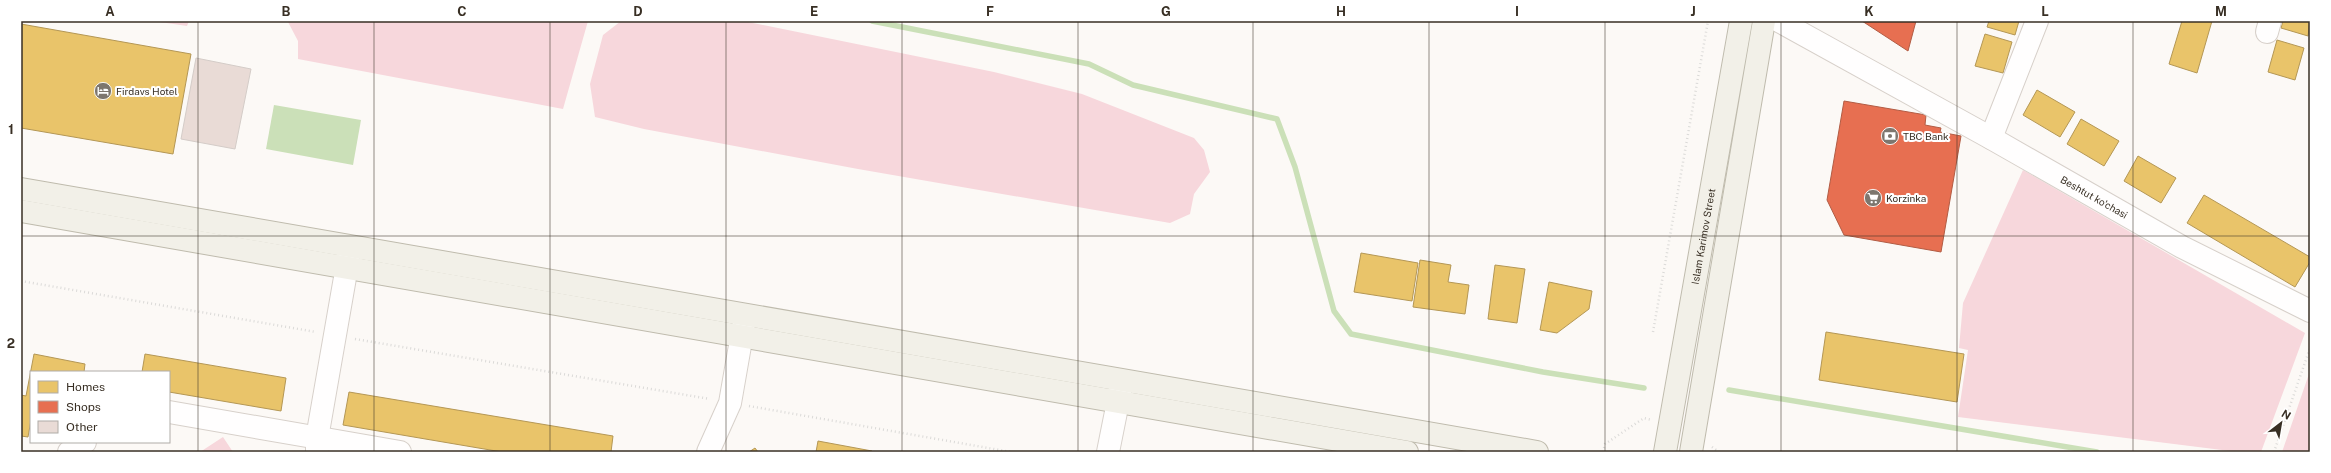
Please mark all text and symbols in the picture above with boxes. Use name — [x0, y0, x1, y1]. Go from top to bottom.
text: A — [105, 4, 115, 19]
text: B — [282, 4, 291, 19]
text: C — [457, 4, 467, 19]
text: D — [633, 4, 643, 19]
text: E — [810, 4, 818, 19]
text: F — [986, 4, 994, 19]
text: G — [1161, 4, 1171, 19]
text: H — [1336, 4, 1346, 19]
text: I — [1515, 4, 1519, 19]
text: J — [1690, 4, 1696, 19]
text: K — [1864, 4, 1874, 19]
text: L — [2041, 4, 2049, 19]
text: M — [2215, 4, 2227, 19]
hotel icon: Firdavs Hotel — [93, 81, 113, 101]
place label: Firdavs Hotel — [116, 85, 178, 97]
text: 1 — [8, 122, 14, 137]
bank icon: TBC Bank — [1880, 126, 1900, 146]
place label: TBC Bank — [1903, 130, 1949, 142]
street label: Beshtut ko'chasi — [2059, 173, 2130, 221]
street label: Islam Karimov Street — [1689, 187, 1717, 285]
supermarket icon: Korzinka — [1863, 188, 1883, 208]
place label: Korzinka — [1886, 192, 1926, 204]
text: 2 — [7, 336, 15, 351]
legend — [30, 371, 170, 443]
text: Homes — [66, 380, 105, 394]
text: Shops — [66, 400, 101, 414]
north arrow — [2261, 403, 2301, 443]
text: N — [2279, 407, 2293, 422]
text: Other — [66, 420, 98, 434]

